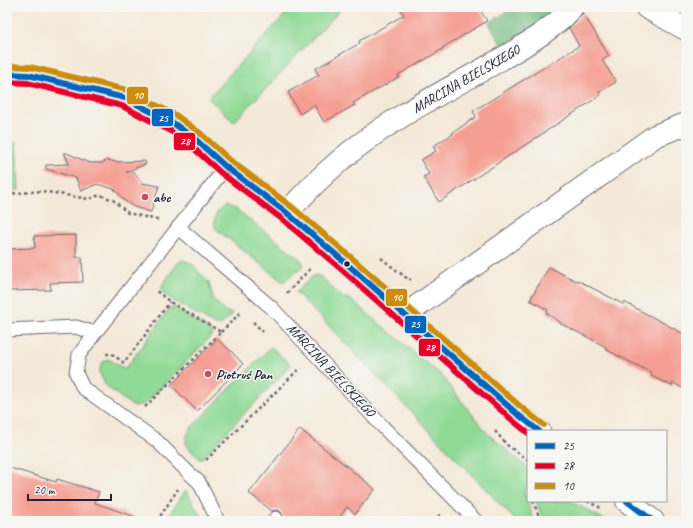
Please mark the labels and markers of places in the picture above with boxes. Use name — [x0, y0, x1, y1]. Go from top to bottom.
place label: abc — [153, 189, 171, 206]
marker: abc — [140, 192, 150, 202]
unlabelled marker — [342, 259, 352, 269]
place label: Piotruś Pan — [216, 366, 273, 383]
marker: Piotruś Pan — [203, 369, 213, 379]

